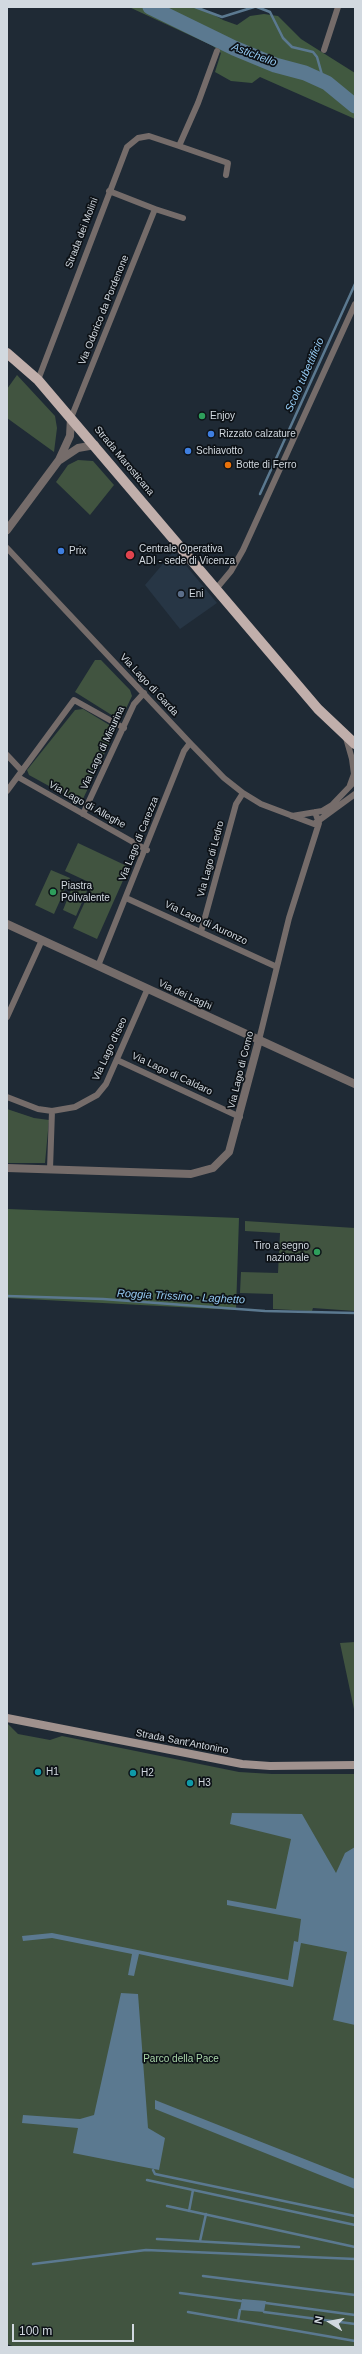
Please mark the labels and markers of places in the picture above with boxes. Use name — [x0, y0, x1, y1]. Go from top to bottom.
place label: Enjoy — [210, 410, 235, 422]
marker: Enjoy — [197, 411, 207, 421]
place label: Rizzato calzature — [219, 428, 296, 440]
marker: Rizzato calzature — [206, 429, 216, 439]
place label: Schiavotto — [196, 445, 243, 457]
marker: Schiavotto — [183, 446, 193, 456]
place label: Botte di Ferro — [236, 459, 297, 471]
marker: Botte di Ferro — [223, 460, 233, 470]
place label: Centrale Operativa ADI - sede di Vicenza — [139, 543, 235, 566]
place label: Prix — [69, 545, 86, 557]
marker: Prix — [56, 546, 66, 556]
marker: Centrale Operativa ADI - sede di Vicenza — [124, 549, 136, 561]
place label: Eni — [189, 588, 203, 600]
marker: Eni — [176, 589, 186, 599]
place label: Piastra Polivalente — [61, 880, 110, 904]
marker: Piastra Polivalente — [48, 887, 58, 897]
place label: Tiro a segno nazionale — [254, 1240, 309, 1264]
marker: Tiro a segno nazionale — [312, 1247, 322, 1257]
place label: H1 — [46, 1766, 59, 1778]
marker: H1 — [33, 1767, 43, 1777]
place label: H2 — [141, 1767, 154, 1779]
marker: H2 — [128, 1768, 138, 1778]
place label: H3 — [198, 1777, 211, 1789]
marker: H3 — [185, 1778, 195, 1788]

